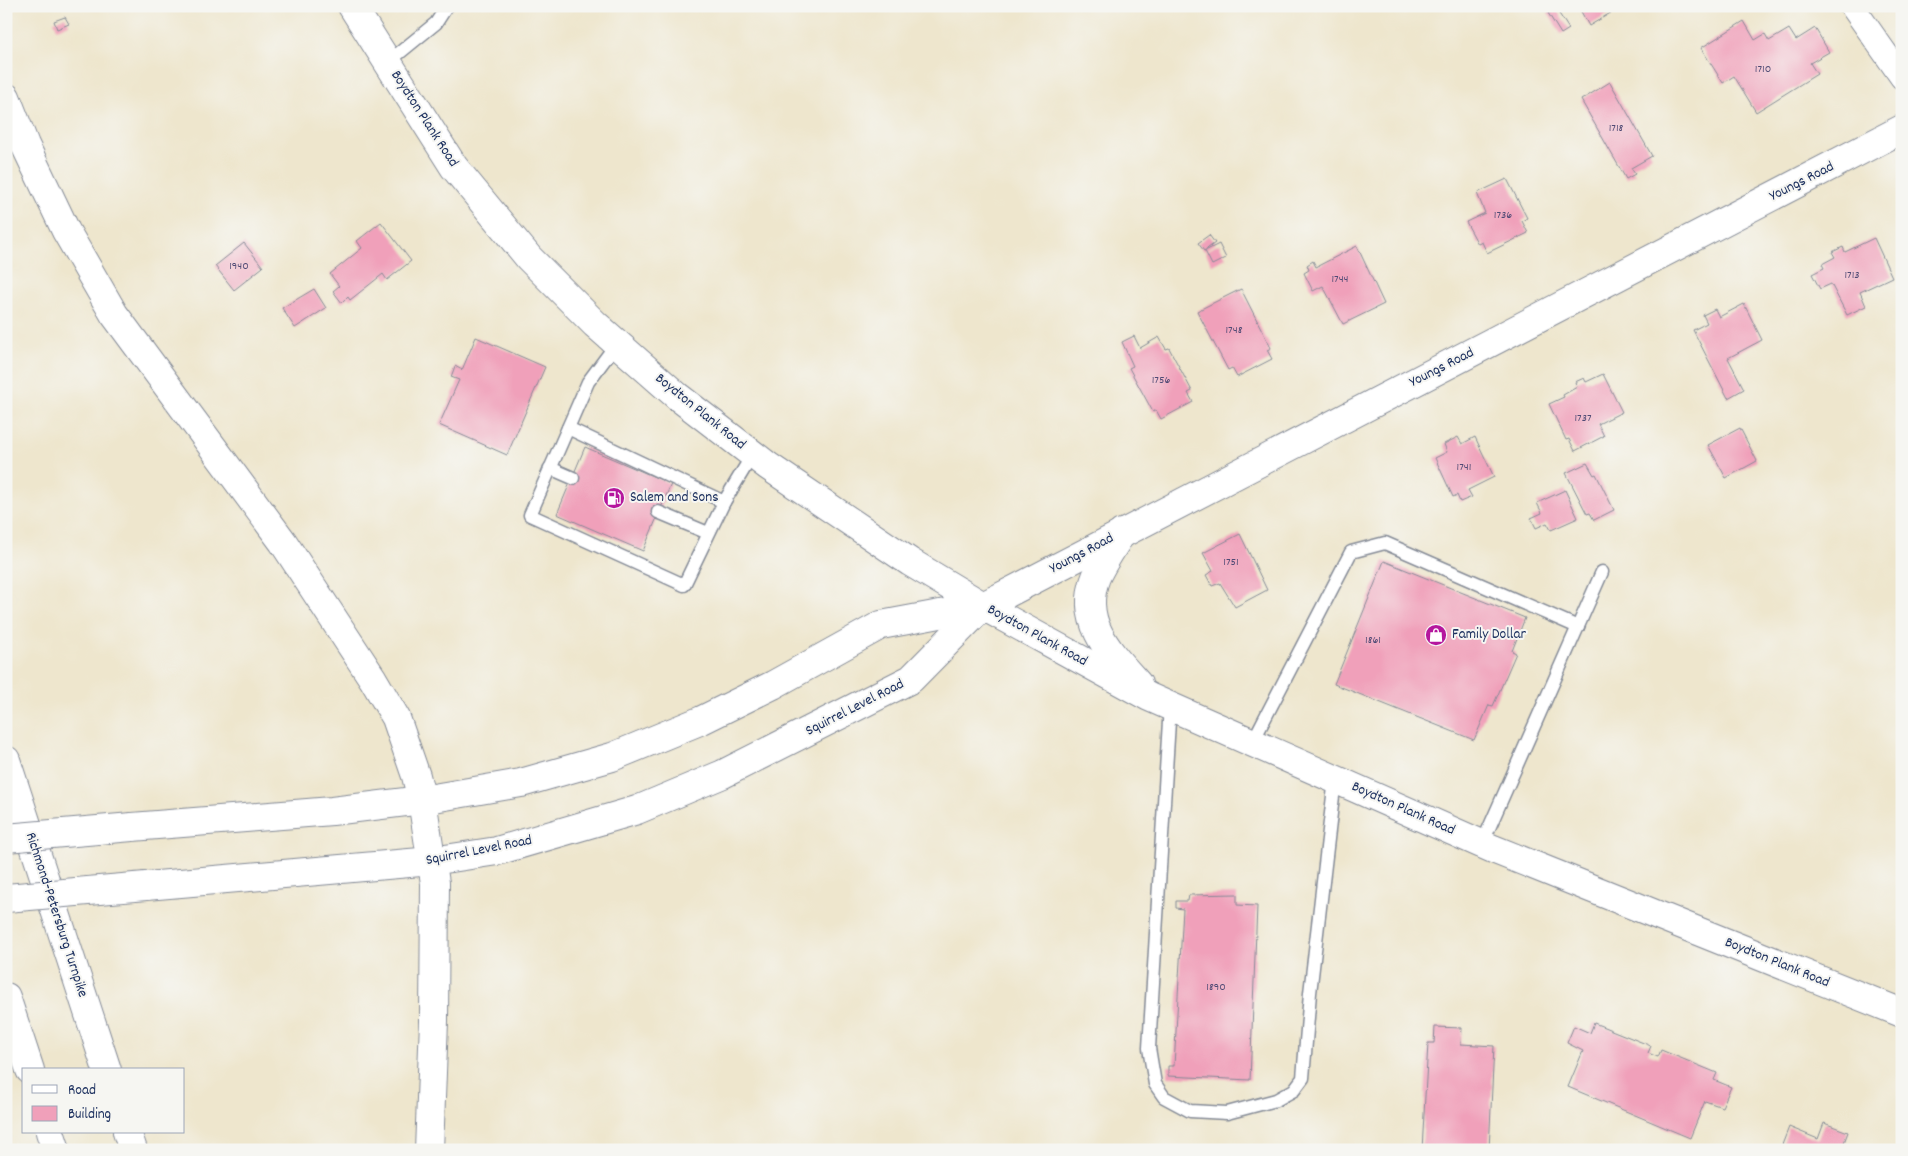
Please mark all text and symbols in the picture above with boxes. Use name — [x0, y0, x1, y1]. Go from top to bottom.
house number: 1710 — [1755, 61, 1771, 78]
street label: Boydton Plank Road — [384, 66, 464, 172]
house number: 1718 — [1609, 120, 1624, 137]
street label: Youngs Road — [1766, 156, 1838, 208]
house number: 1736 — [1494, 207, 1512, 224]
house number: 1940 — [229, 258, 249, 275]
house number: 1713 — [1844, 267, 1860, 284]
house number: 1744 — [1331, 271, 1349, 288]
house number: 1748 — [1225, 322, 1243, 339]
street label: Youngs Road — [1406, 342, 1478, 394]
street label: Boydton Plank Road — [650, 368, 750, 456]
house number: 1756 — [1152, 372, 1170, 389]
house number: 1737 — [1574, 410, 1592, 427]
house number: 1741 — [1457, 459, 1471, 476]
fuel station icon: Salem and Sons — [602, 486, 626, 510]
place label: Salem and Sons — [630, 487, 719, 509]
street label: Youngs Road — [1046, 528, 1118, 580]
house number: 1751 — [1223, 554, 1239, 571]
street label: Boydton Plank Road — [983, 599, 1091, 673]
shop icon: Family Dollar — [1424, 623, 1448, 647]
place label: Family Dollar — [1452, 624, 1526, 646]
house number: 1861 — [1365, 632, 1381, 649]
street label: Squirrel Level Road — [802, 674, 908, 742]
street label: Boydton Plank Road — [1348, 776, 1458, 842]
street label: Richmond-Petersburg Turnpike — [19, 830, 93, 1001]
street label: Squirrel Level Road — [424, 830, 534, 872]
street label: Boydton Plank Road — [1721, 932, 1833, 994]
house number: 1890 — [1206, 979, 1226, 996]
legend — [22, 1068, 185, 1134]
text: Road — [68, 1080, 96, 1102]
text: Building — [68, 1104, 111, 1126]

